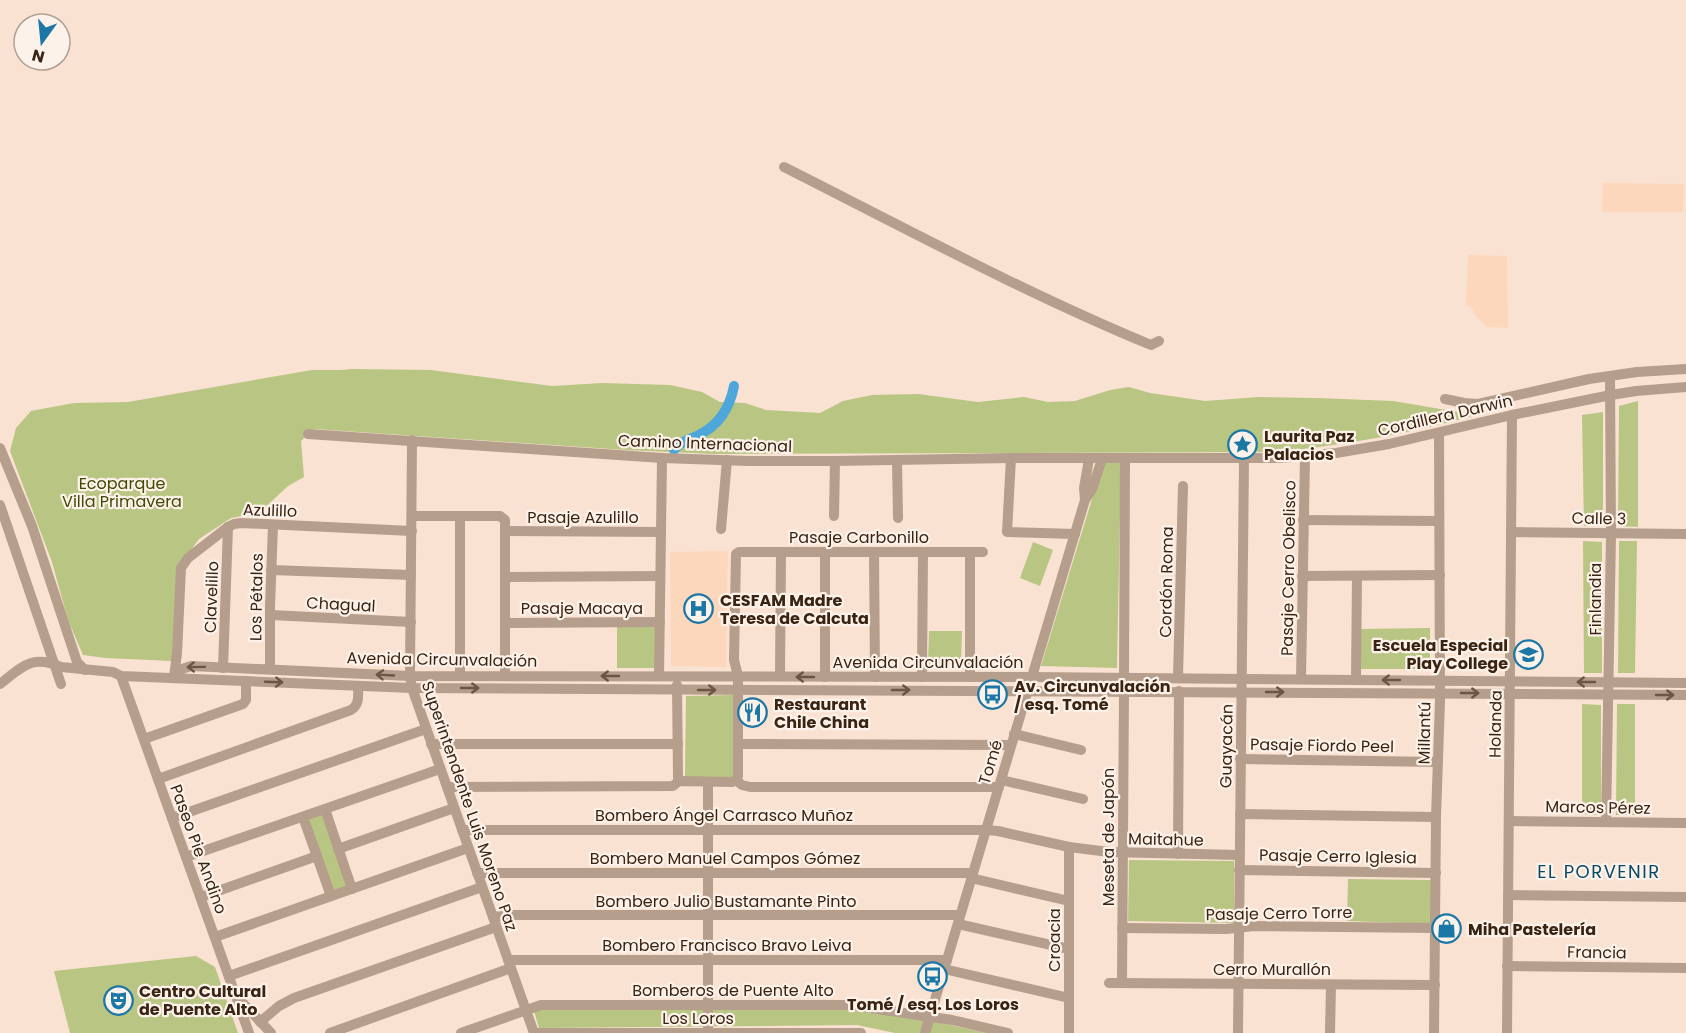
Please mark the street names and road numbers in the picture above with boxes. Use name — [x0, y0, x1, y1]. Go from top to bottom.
street label: Cordillera Darwin — [1376, 389, 1515, 442]
street label: Camino Internacional — [618, 429, 792, 458]
street label: Pasaje Cerro Obelisco — [1275, 480, 1302, 656]
street label: Azulillo — [242, 498, 298, 523]
street label: Pasaje Azulillo — [527, 506, 639, 529]
street label: Calle 3 — [1571, 507, 1627, 530]
street label: Pasaje Carbonillo — [789, 526, 929, 549]
street label: Cordón Roma — [1154, 526, 1179, 638]
street label: Los Pétalos — [244, 553, 269, 641]
street label: Clavelillo — [199, 561, 224, 633]
street label: Finlandia — [1584, 563, 1607, 635]
street label: Chagual — [306, 591, 376, 618]
street label: Pasaje Macaya — [521, 597, 643, 620]
street label: Avenida Circunvalación — [346, 646, 538, 673]
street label: Avenida Circunvalación — [833, 651, 1023, 674]
street label: Superintendente Luis Moreno Paz — [416, 678, 523, 934]
street label: Holanda — [1483, 690, 1508, 758]
street label: Millantú — [1412, 701, 1437, 765]
street label: Guayacán — [1214, 704, 1239, 788]
street label: Pasaje Fiordo Peel — [1250, 733, 1394, 758]
street label: Tomé — [973, 737, 1008, 787]
street label: Meseta de Japón — [1097, 768, 1120, 906]
street label: Paseo Pie Andino — [164, 781, 233, 917]
street label: Marcos Pérez — [1545, 795, 1651, 820]
street label: Bombero Ángel Carrasco Muñoz — [595, 804, 853, 827]
street label: Maitahue — [1128, 827, 1204, 852]
street label: Pasaje Cerro Iglesia — [1259, 844, 1417, 869]
street label: Bombero Manuel Campos Gómez — [590, 847, 860, 870]
street label: Bombero Julio Bustamante Pinto — [596, 890, 856, 913]
street label: Pasaje Cerro Torre — [1205, 901, 1353, 926]
street label: Croacia — [1043, 908, 1066, 972]
street label: Bombero Francisco Bravo Leiva — [602, 934, 852, 957]
street label: Francia — [1567, 940, 1627, 965]
street label: Cerro Murallón — [1213, 958, 1331, 981]
street label: Bomberos de Puente Alto — [632, 979, 834, 1002]
street label: Los Loros — [662, 1007, 734, 1030]

